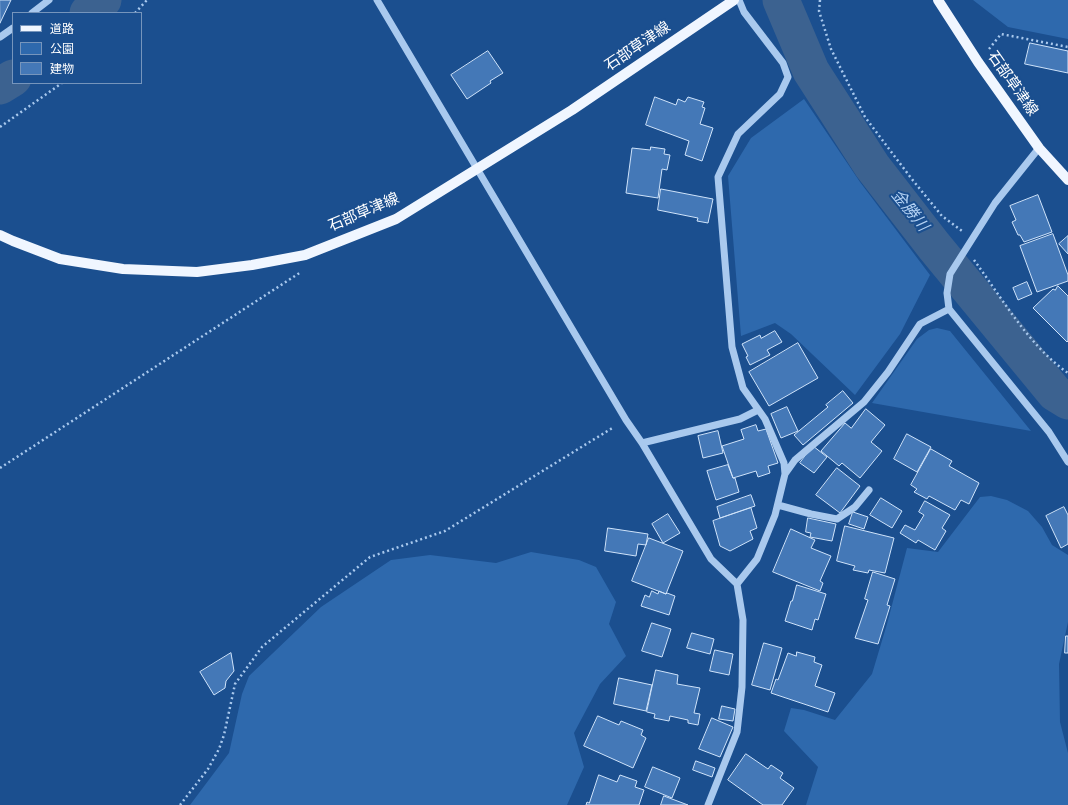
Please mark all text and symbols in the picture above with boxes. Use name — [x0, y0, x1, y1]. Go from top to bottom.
legend — [12, 12, 142, 84]
text: 道路 — [50, 19, 74, 38]
street label: 石部草津線 — [602, 19, 674, 75]
text: 公園 — [50, 39, 74, 58]
street label: 石部草津線 — [983, 48, 1041, 120]
text: 建物 — [50, 59, 74, 78]
water label: 金勝川 — [886, 186, 932, 236]
street label: 石部草津線 — [326, 190, 402, 236]

